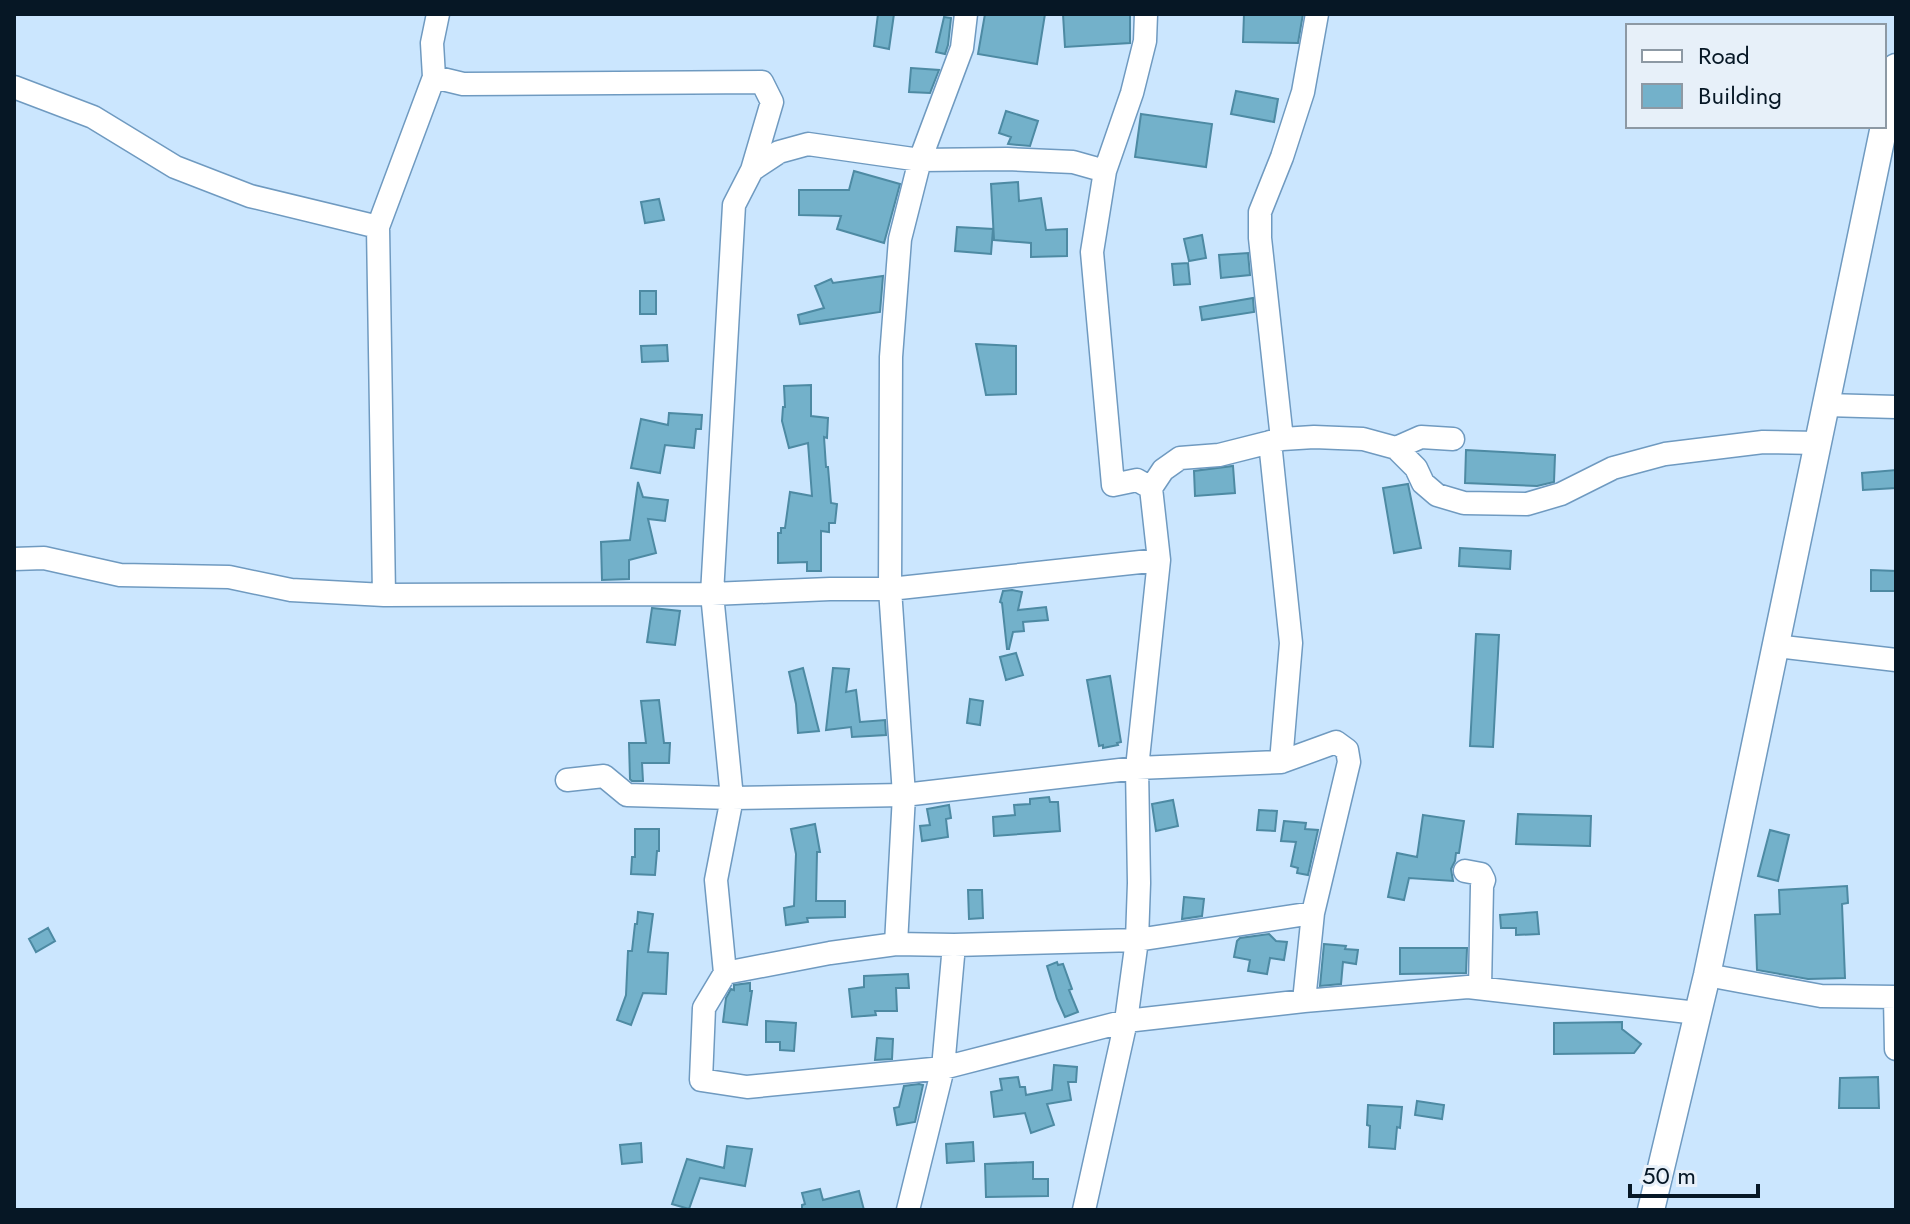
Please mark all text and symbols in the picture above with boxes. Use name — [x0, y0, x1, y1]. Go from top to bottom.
legend — [1626, 24, 1886, 128]
text: Road — [1698, 38, 1750, 73]
text: Building — [1698, 78, 1782, 113]
scale bar — [1630, 1148, 1758, 1198]
text: 50 m — [1642, 1158, 1696, 1193]

